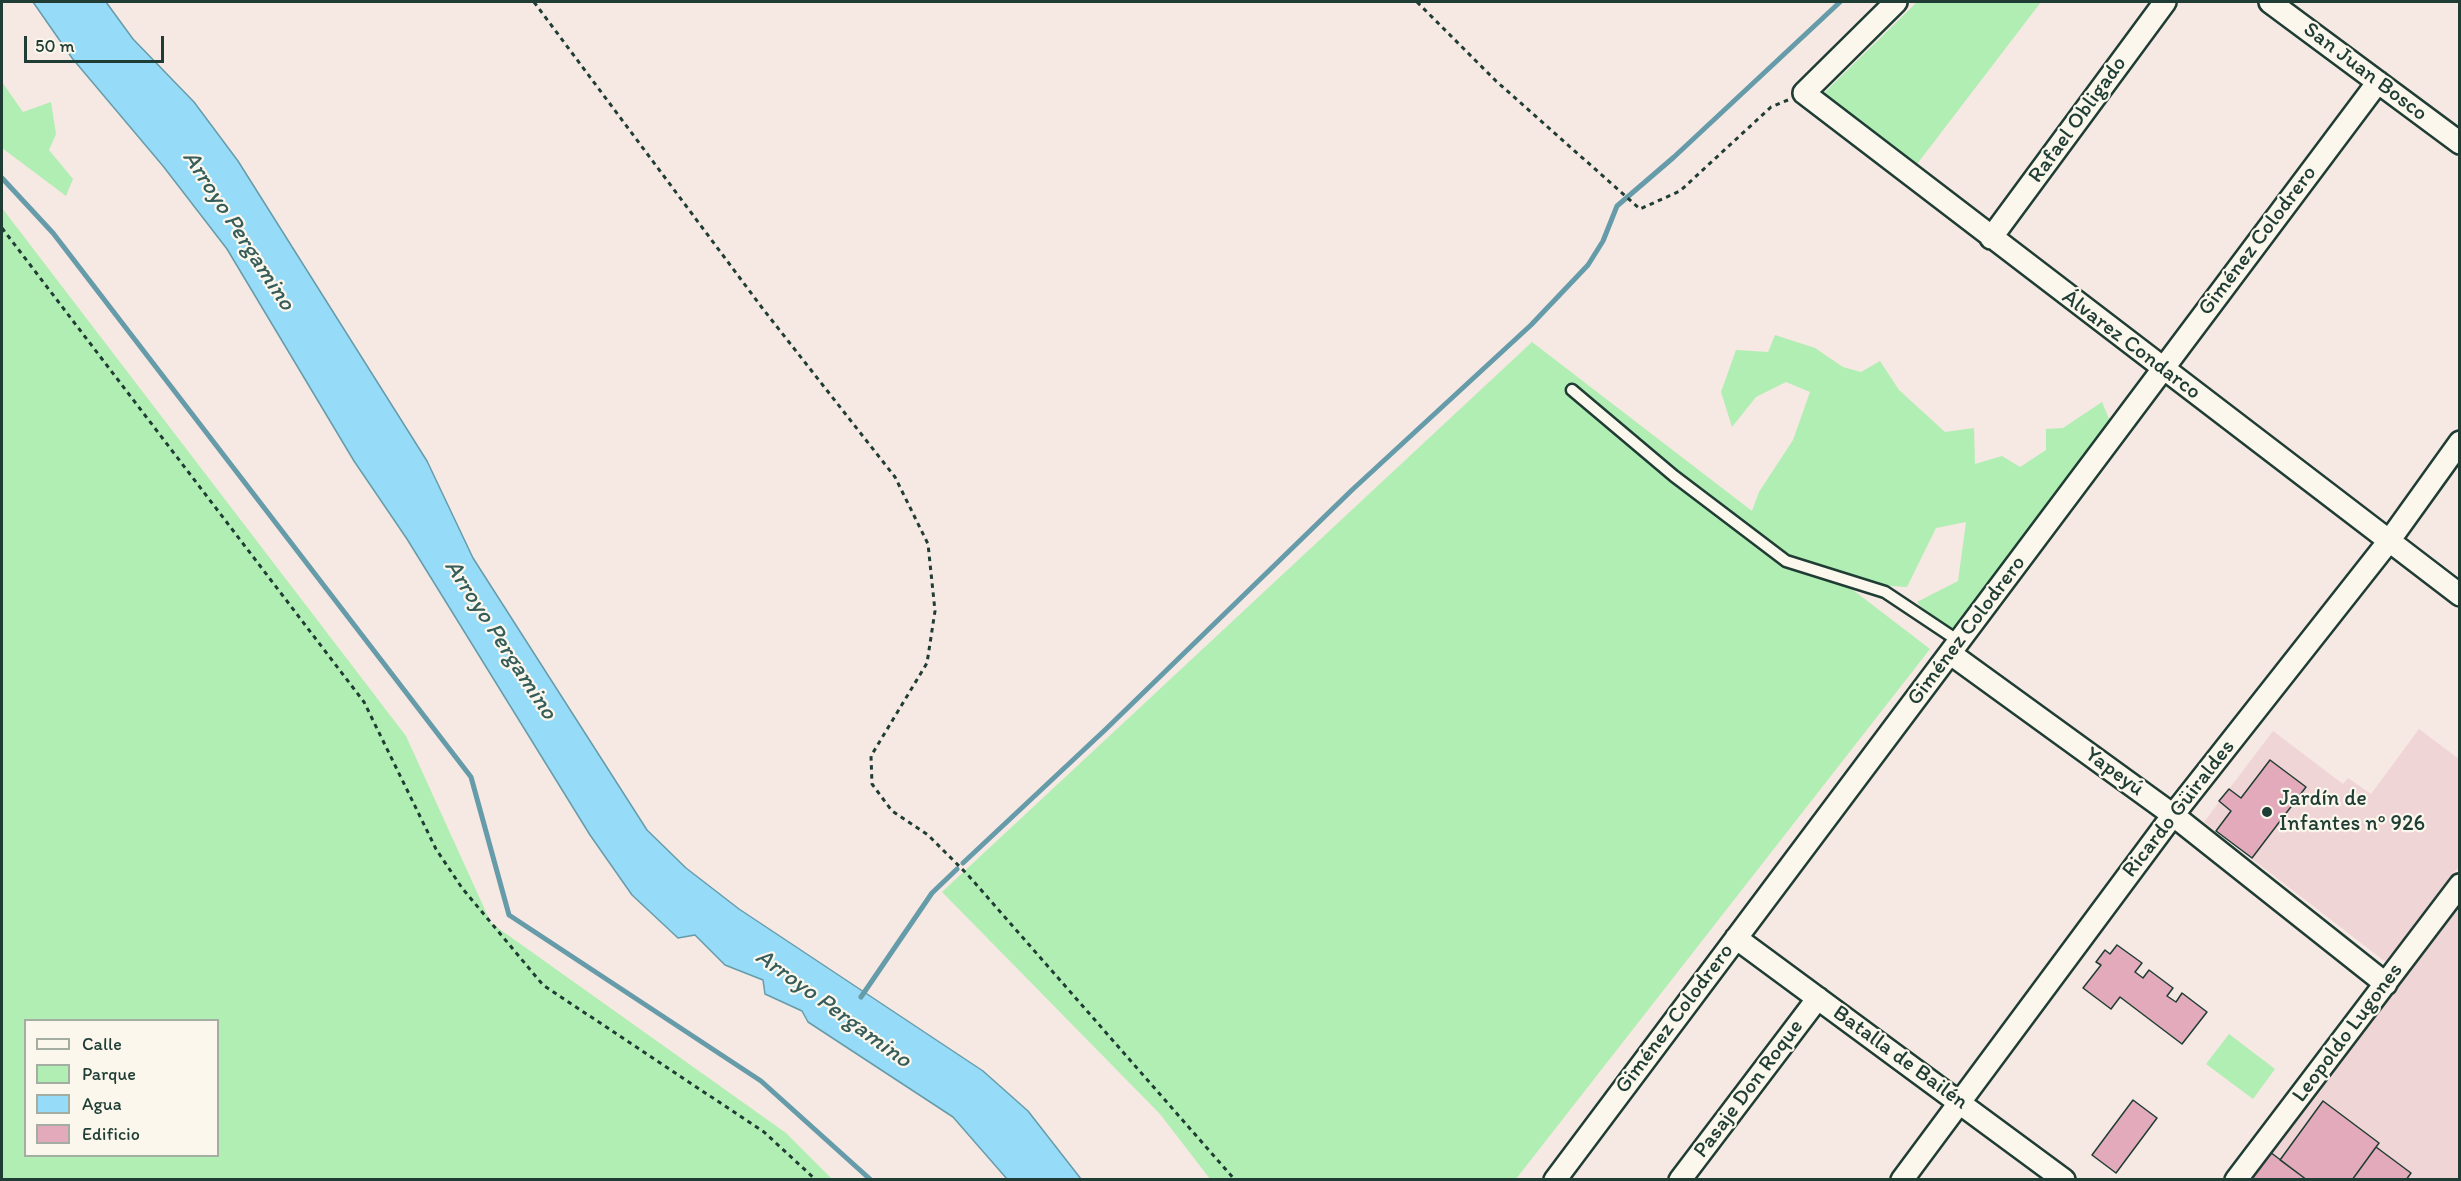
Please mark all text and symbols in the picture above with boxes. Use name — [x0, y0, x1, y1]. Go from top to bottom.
street label: San Juan Bosco — [2298, 17, 2432, 127]
scale bar — [27, 24, 166, 62]
text: 50 m — [35, 35, 75, 57]
street label: Rafael Obligado — [2023, 51, 2133, 189]
water label: Arroyo Pergamino — [176, 146, 300, 316]
street label: Giménez Colodrero — [2193, 161, 2323, 321]
street label: Álvarez Condarco — [2056, 284, 2206, 406]
street label: Giménez Colodrero — [1902, 551, 2032, 711]
water label: Arroyo Pergamino — [438, 555, 562, 725]
street label: Ricardo Güiraldes — [2117, 735, 2241, 883]
street label: Yapeyú — [2079, 742, 2149, 802]
place label: Jardín de Infantes nº 926 — [2279, 786, 2425, 837]
marker: Jardín de Infantes nº 926 — [2260, 805, 2274, 819]
street label: Giménez Colodrero — [1610, 939, 1740, 1099]
water label: Arroyo Pergamino — [750, 943, 916, 1075]
street label: Leopoldo Lugones — [2287, 958, 2409, 1108]
street label: Batalla de Bailén — [1827, 1000, 1973, 1116]
street label: Pasaje Don Roque — [1688, 1015, 1810, 1163]
legend — [24, 1019, 219, 1157]
text: Calle — [82, 1033, 122, 1055]
text: Parque — [82, 1063, 136, 1085]
text: Agua — [82, 1093, 122, 1115]
text: Edificio — [82, 1123, 140, 1145]

